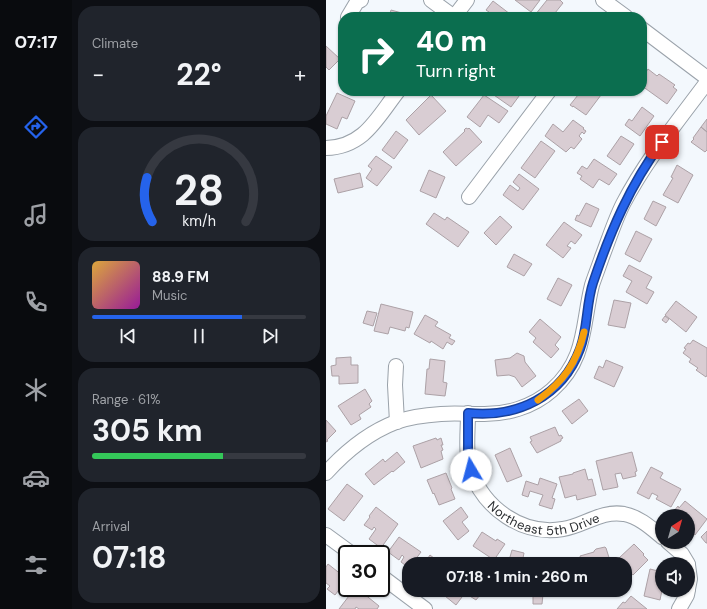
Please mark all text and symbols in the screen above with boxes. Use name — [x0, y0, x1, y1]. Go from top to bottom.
text: 40 m — [416, 23, 487, 60]
icon: right — [350, 28, 402, 80]
text: 07:17 — [14, 30, 58, 54]
text: Climate — [92, 35, 138, 52]
text: 22° — [176, 55, 222, 94]
text: Turn right — [416, 59, 496, 83]
text: − — [92, 60, 104, 89]
text: + — [294, 60, 306, 89]
icon: directions — [22, 113, 50, 141]
pin — [645, 125, 679, 159]
icon: arrive — [651, 131, 673, 153]
text: 28 — [174, 164, 224, 218]
icon: music — [22, 201, 50, 229]
text: km/h — [182, 211, 216, 229]
text: 88.9 FM — [152, 267, 209, 287]
text: Music — [152, 287, 187, 304]
icon: phone — [22, 288, 50, 316]
icon: previous — [117, 325, 139, 347]
icon: pause — [188, 325, 210, 347]
icon: next — [259, 325, 281, 347]
icon: climate — [22, 376, 50, 404]
text: Range · 61% — [92, 391, 160, 408]
text: 305 km — [92, 411, 203, 450]
position arrow — [450, 449, 492, 491]
icon: car — [22, 464, 50, 492]
street label: Northeast 5th Drive — [484, 497, 602, 539]
north arrow — [655, 509, 695, 549]
map controls — [655, 509, 695, 597]
text: Arrival — [92, 518, 130, 535]
text: 07:18 — [92, 538, 167, 577]
speed limit sign: 30 — [338, 545, 390, 597]
icon: filters — [22, 551, 50, 579]
button: sound — [655, 557, 695, 597]
text: 07:18 · 1 min · 260 m — [446, 567, 588, 587]

